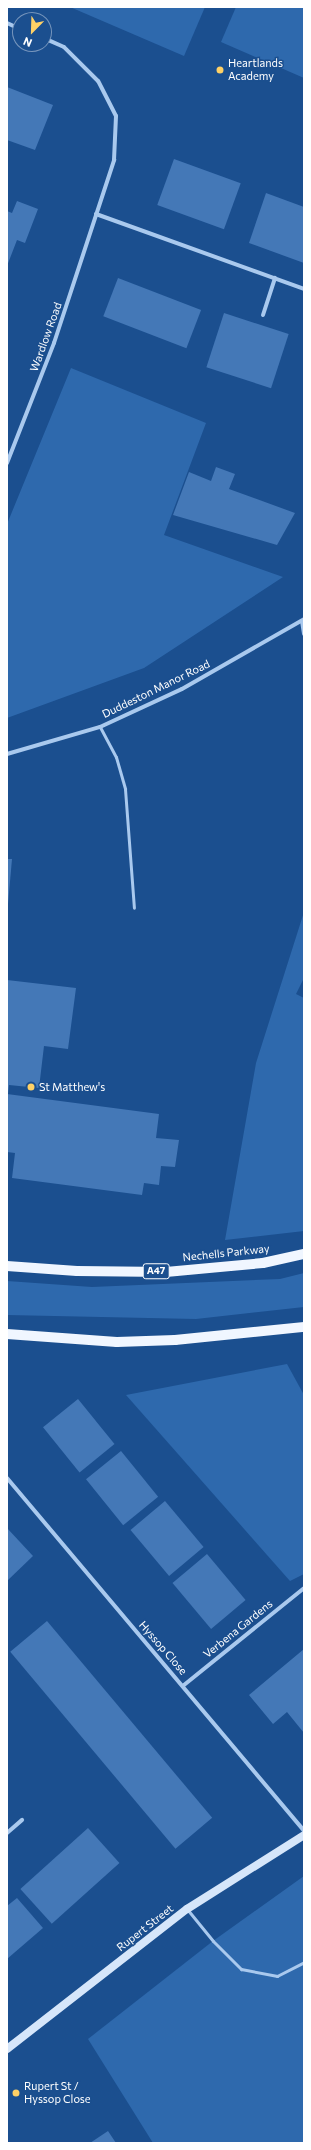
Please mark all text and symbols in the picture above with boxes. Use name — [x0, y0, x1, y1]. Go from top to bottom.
north arrow — [12, 12, 52, 52]
text: N — [21, 35, 34, 50]
place label: Heartlands Academy — [228, 57, 283, 83]
marker: Heartlands Academy — [215, 65, 225, 75]
street label: Wardlow Road — [27, 301, 65, 373]
street label: Duddeston Manor Road — [100, 657, 212, 721]
place label: St Matthew's — [39, 1080, 105, 1094]
marker: St Matthew's — [26, 1082, 36, 1092]
street label: Nechells Parkway — [182, 1242, 270, 1264]
road number: A47 — [142, 1263, 170, 1279]
street label: Verbena Gardens — [201, 1597, 275, 1661]
street label: Hyssop Close — [136, 1619, 190, 1677]
street label: Rupert Street — [114, 1902, 176, 1954]
place label: Rupert St / Hyssop Close — [24, 2080, 91, 2106]
marker: Rupert St / Hyssop Close — [11, 2088, 21, 2098]

